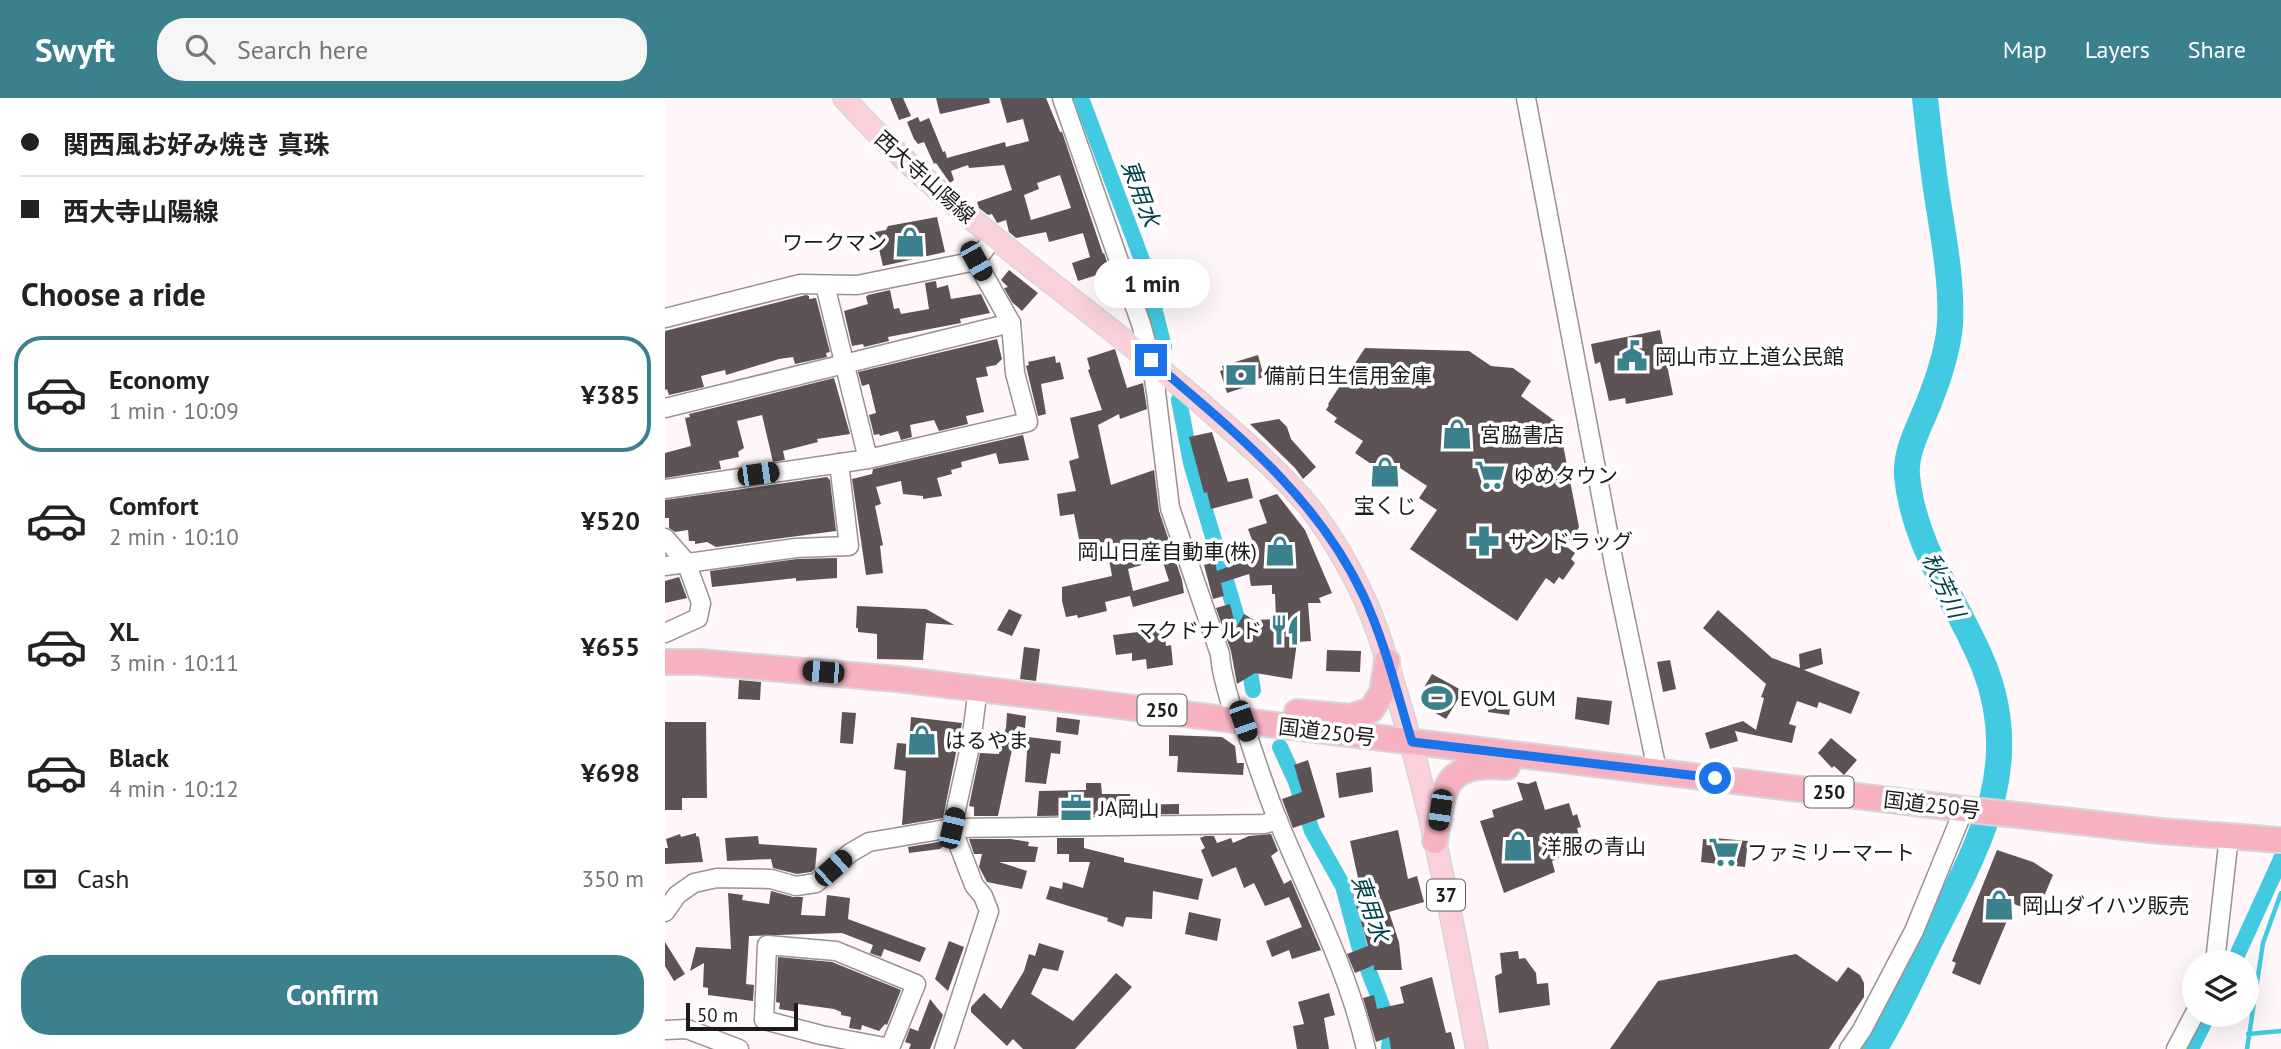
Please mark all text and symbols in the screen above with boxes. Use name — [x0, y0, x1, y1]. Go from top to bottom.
search box — [157, 18, 647, 81]
text: Swyft — [35, 28, 115, 71]
icon: search — [181, 30, 219, 68]
text: Search here — [237, 33, 368, 66]
text: Map — [2003, 34, 2047, 65]
text: Layers — [2085, 34, 2150, 65]
text: Share — [2188, 34, 2246, 65]
street label: 西大寺山陽線 — [869, 125, 981, 229]
text: 関西風お好み焼き 真珠 — [63, 128, 330, 161]
water label: 東用水 — [1116, 156, 1167, 233]
text: 西大寺山陽線 — [63, 195, 219, 228]
shop icon: ワークマン — [893, 225, 927, 259]
place label: ワークマン — [782, 229, 887, 256]
car — [957, 238, 996, 284]
callout: 1 min — [1093, 258, 1209, 308]
text: 1 min — [1124, 269, 1180, 298]
text: Choose a ride — [21, 273, 206, 315]
public building icon: 岡山市立上道公民館 — [1615, 339, 1649, 373]
place label: 岡山市立上道公民館 — [1655, 343, 1844, 370]
route end — [1135, 344, 1167, 376]
bank icon: 備前日生信用金庫 — [1224, 358, 1258, 392]
place label: 備前日生信用金庫 — [1264, 362, 1432, 389]
icon: car — [25, 363, 88, 426]
text: Economy — [109, 363, 209, 396]
text: ¥385 — [581, 378, 640, 411]
text: 1 min · 10:09 — [109, 396, 239, 425]
shop icon: 宮脇書店 — [1440, 417, 1474, 451]
place label: 宮脇書店 — [1480, 421, 1564, 448]
shop icon: 宝くじ — [1368, 455, 1402, 489]
supermarket icon: ゆめタウン — [1473, 458, 1507, 492]
car — [736, 461, 781, 487]
place label: ゆめタウン — [1513, 462, 1618, 489]
icon: car — [25, 489, 88, 552]
text: Comfort — [109, 489, 199, 522]
place label: 宝くじ — [1354, 492, 1417, 519]
text: ¥520 — [581, 504, 640, 537]
text: 2 min · 10:10 — [109, 522, 239, 551]
pharmacy icon: サンドラッグ — [1467, 524, 1501, 558]
place label: サンドラッグ — [1507, 528, 1633, 555]
shop icon: 岡山日産自動車(株) — [1263, 534, 1297, 568]
place label: 岡山日産自動車(株) — [1077, 538, 1257, 565]
water label: 秋芳川 — [1916, 548, 1973, 625]
restaurant icon: マクドナルド — [1268, 613, 1302, 647]
icon: car — [25, 615, 88, 678]
text: XL — [109, 615, 139, 648]
place label: マクドナルド — [1136, 617, 1262, 644]
text: ¥655 — [581, 630, 640, 663]
text: 3 min · 10:11 — [109, 648, 239, 677]
car — [802, 660, 845, 684]
sports icon: EVOL GUM — [1420, 681, 1454, 715]
place label: EVOL GUM — [1460, 685, 1556, 712]
road number: 250 — [1137, 694, 1187, 726]
car — [1227, 698, 1260, 744]
street label: 国道250号 — [1277, 713, 1377, 751]
shop icon: はるやま — [905, 723, 939, 757]
place label: はるやま — [945, 727, 1029, 754]
icon: car — [25, 741, 88, 804]
text: Black — [109, 741, 169, 774]
text: ¥698 — [581, 756, 640, 789]
route start — [1699, 762, 1731, 794]
text: 4 min · 10:12 — [109, 774, 239, 803]
road number: 250 — [1805, 776, 1853, 807]
street label: 国道250号 — [1882, 786, 1982, 824]
car — [1427, 788, 1454, 832]
office icon: JA岡山 — [1059, 791, 1093, 825]
place label: JA岡山 — [1098, 795, 1159, 822]
car — [938, 805, 967, 851]
shop icon: 洋服の青山 — [1501, 829, 1535, 863]
place label: 洋服の青山 — [1541, 833, 1646, 860]
supermarket icon: ファミリーマート — [1707, 835, 1741, 869]
place label: ファミリーマート — [1747, 839, 1915, 866]
car — [811, 846, 856, 890]
icon: cash — [21, 860, 59, 898]
text: Cash — [77, 862, 129, 895]
text: 350 m — [582, 864, 644, 893]
water label: 東用水 — [1346, 871, 1397, 948]
road number: 37 — [1427, 880, 1465, 910]
shop icon: 岡山ダイハツ販売 — [1982, 888, 2016, 922]
place label: 岡山ダイハツ販売 — [2022, 892, 2190, 919]
map controls — [2182, 950, 2259, 1027]
button: layers — [2182, 950, 2259, 1027]
button: Confirm — [21, 955, 644, 1035]
scale bar — [686, 1000, 798, 1032]
text: 50 m — [697, 1003, 738, 1027]

